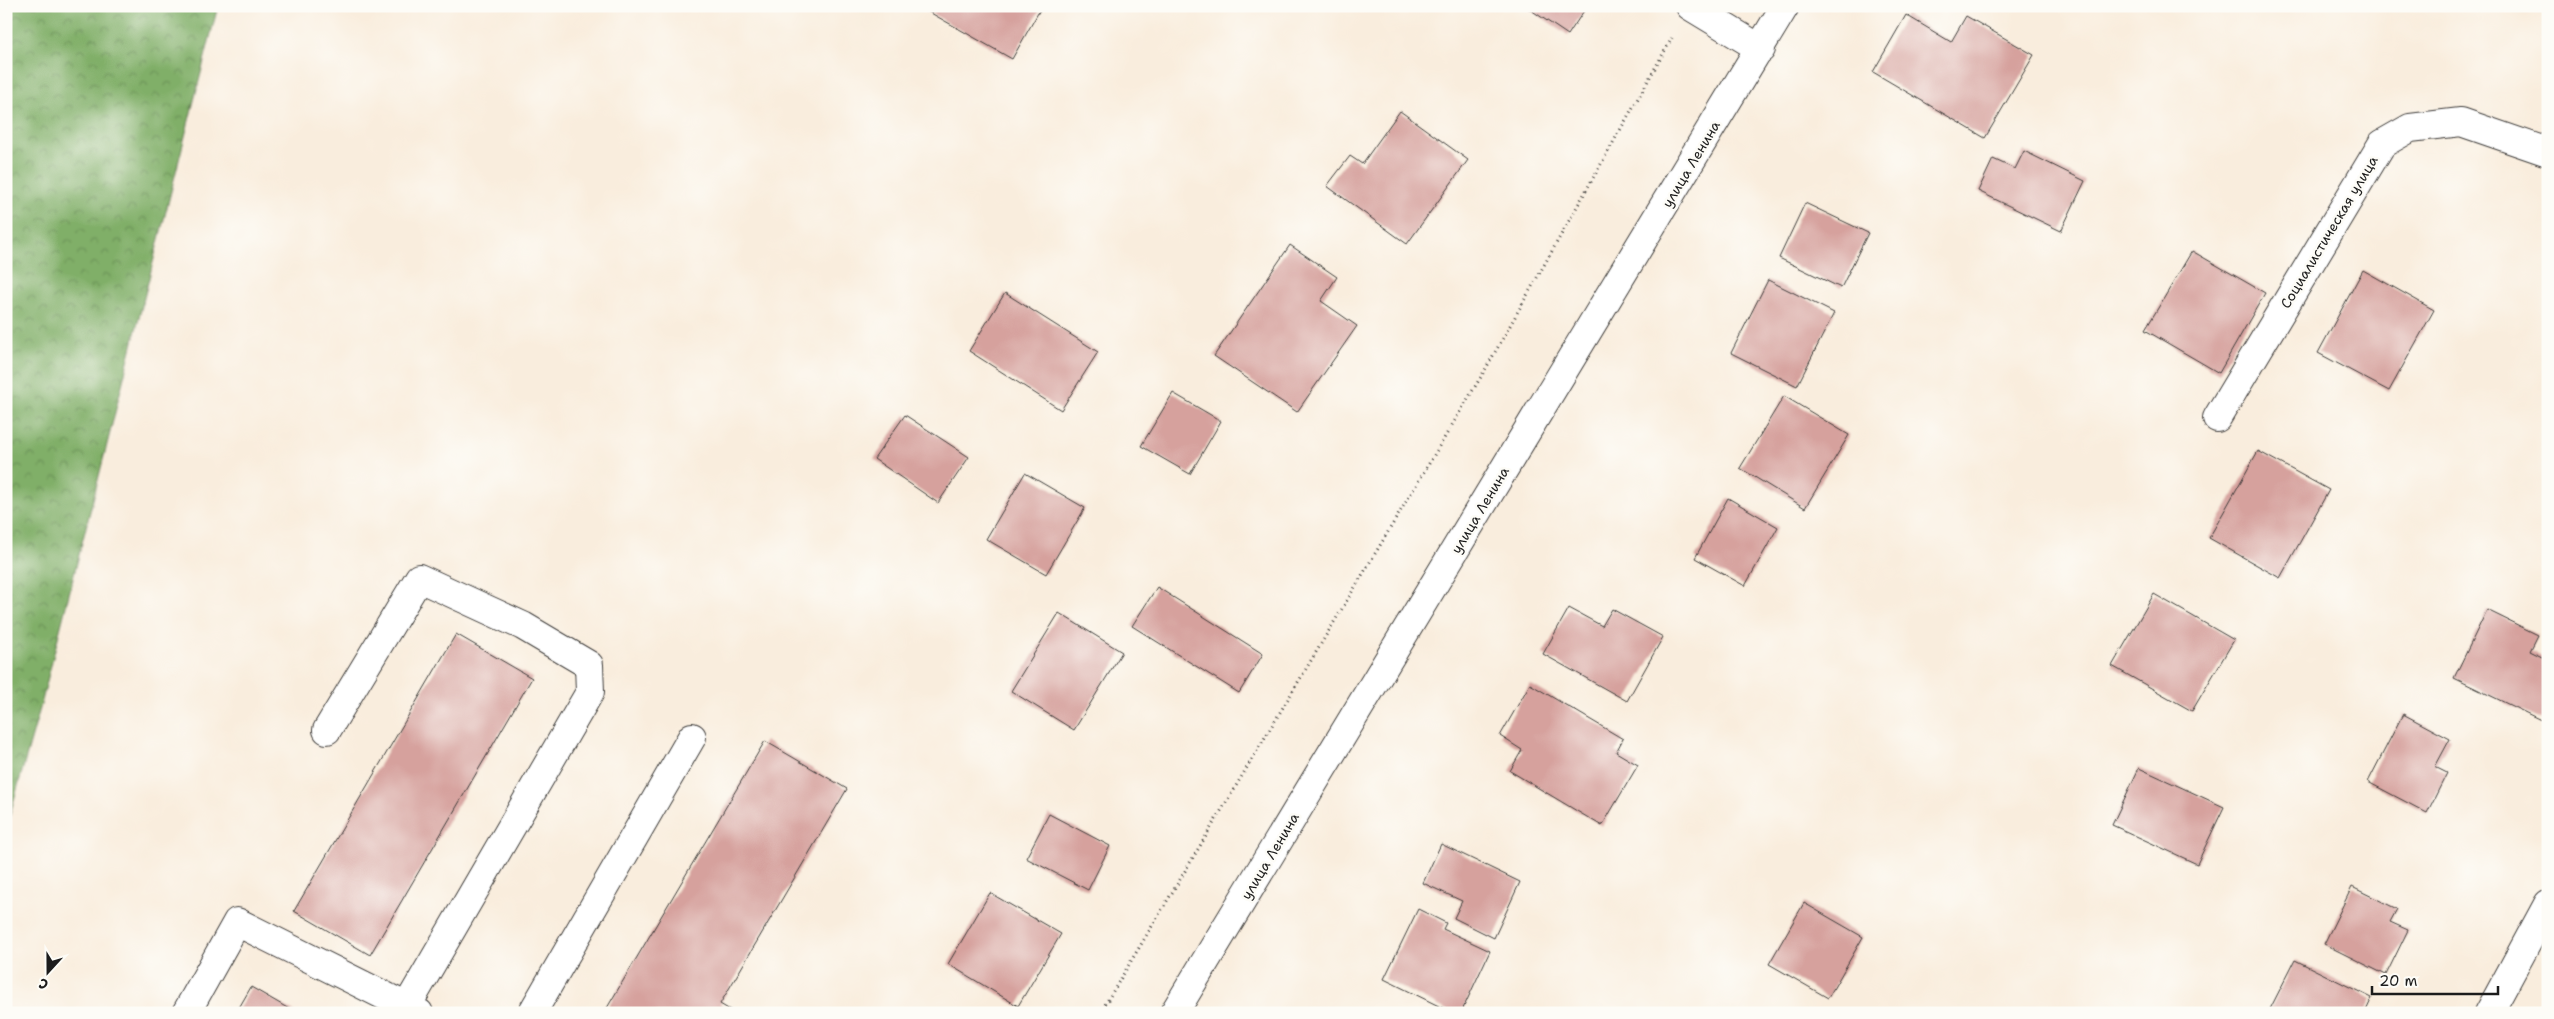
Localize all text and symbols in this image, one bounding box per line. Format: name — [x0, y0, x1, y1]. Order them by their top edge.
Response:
street label: улица Ленина — [1658, 117, 1724, 211]
street label: Социалистическая улица — [2276, 152, 2382, 312]
street label: улица Ленина — [1447, 463, 1513, 557]
street label: улица Ленина — [1237, 809, 1303, 903]
north arrow — [22, 946, 72, 996]
scale bar — [2372, 964, 2498, 996]
text: 20 m — [2379, 971, 2418, 991]
text: С — [36, 974, 51, 994]

